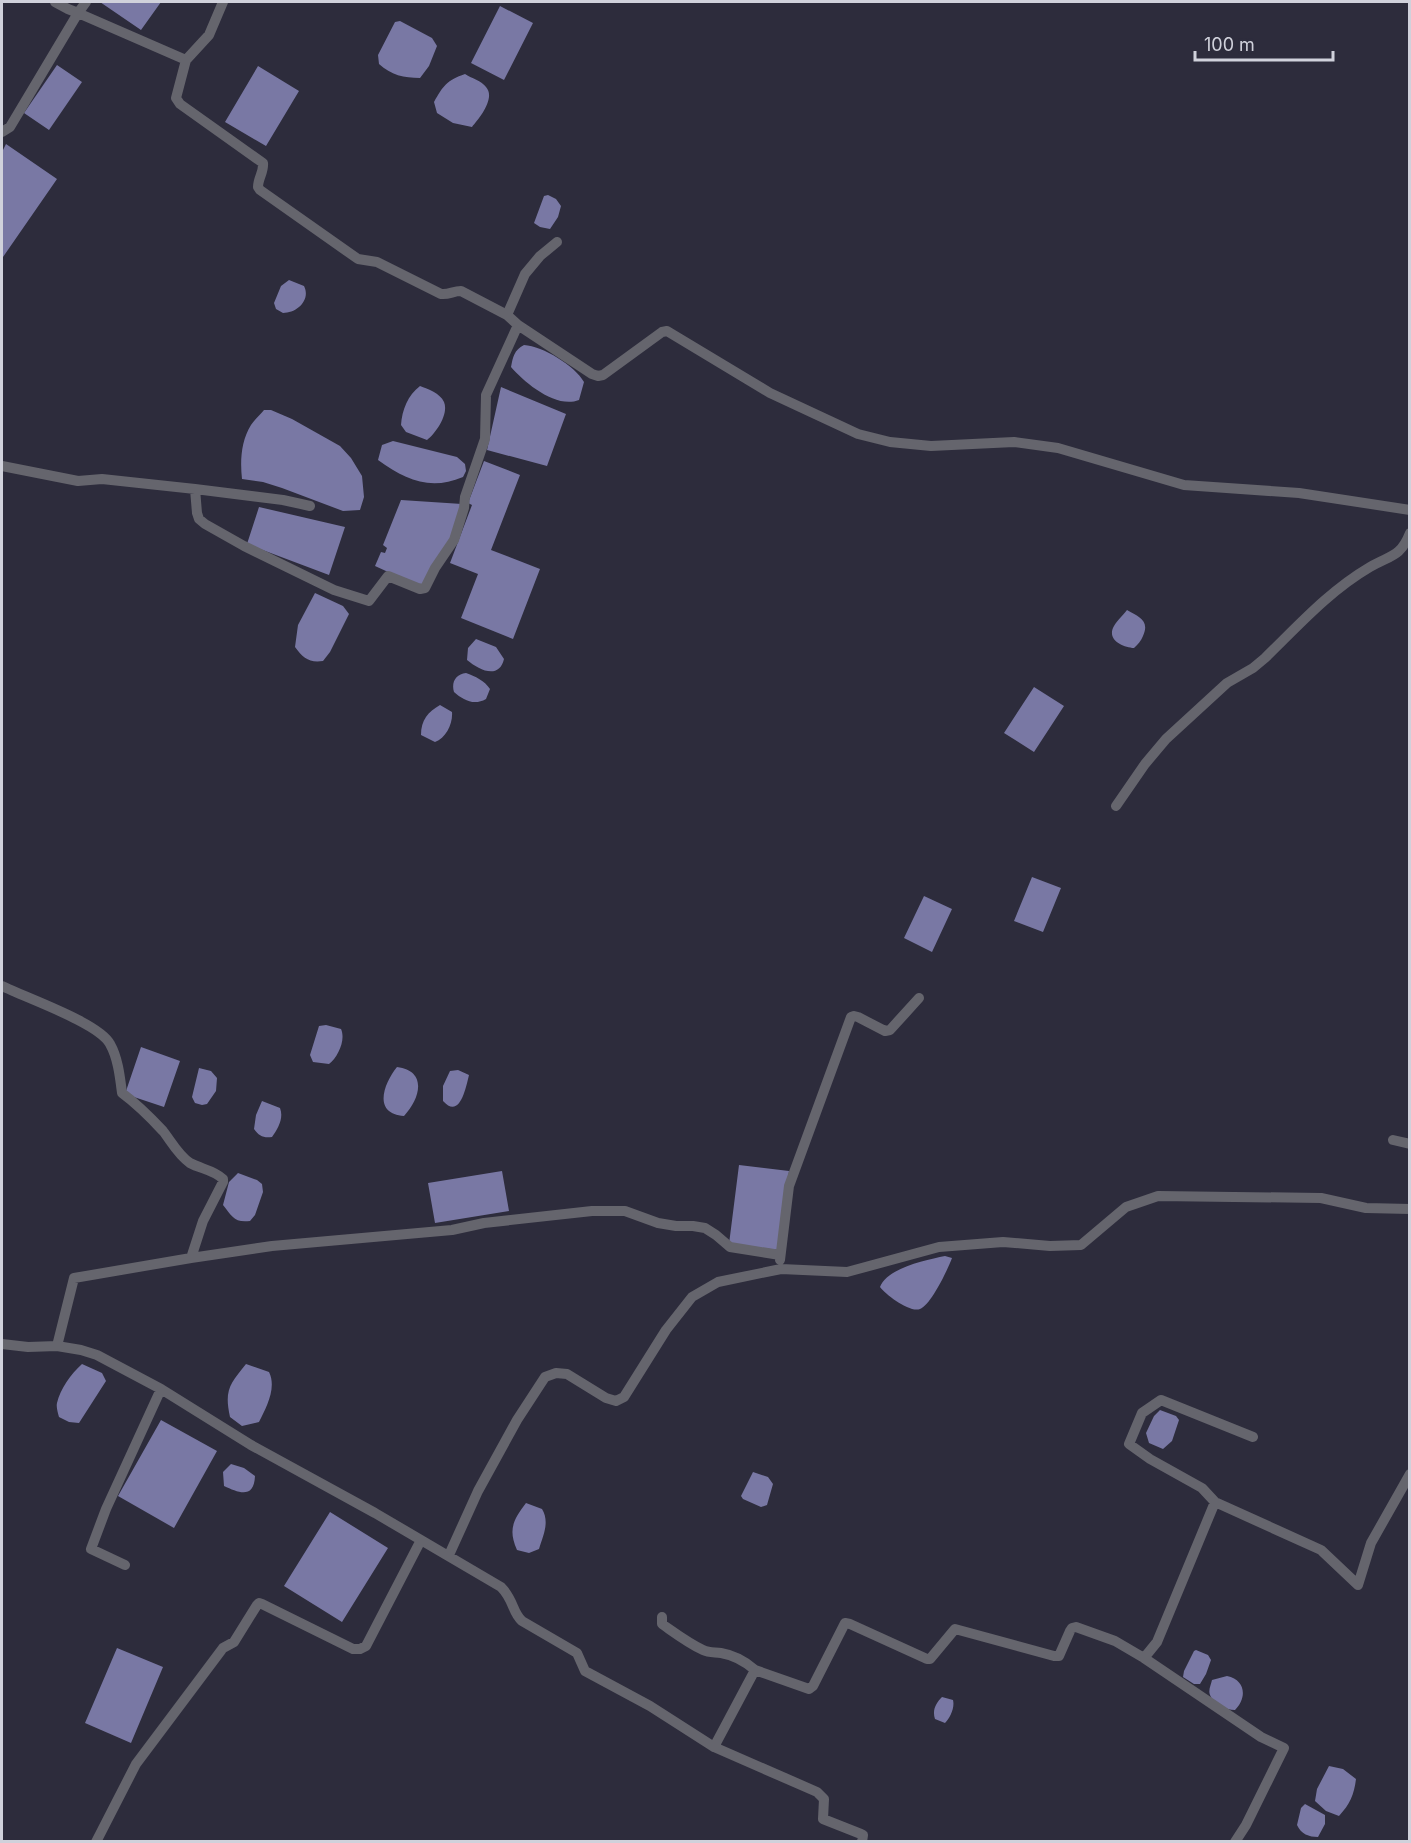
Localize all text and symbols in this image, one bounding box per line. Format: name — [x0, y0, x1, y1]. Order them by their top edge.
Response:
scale bar — [1195, 24, 1333, 62]
text: 100 m — [1204, 34, 1255, 55]

